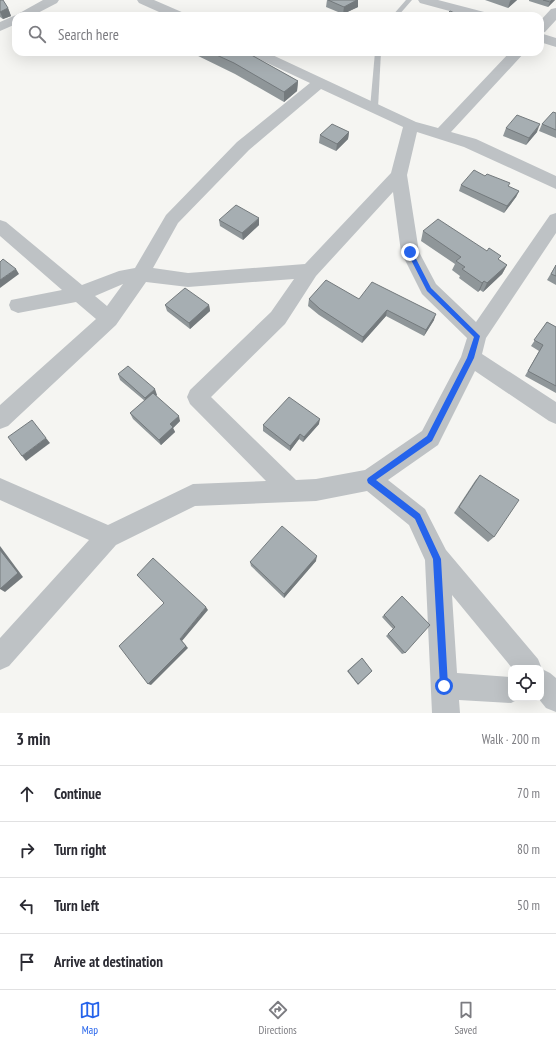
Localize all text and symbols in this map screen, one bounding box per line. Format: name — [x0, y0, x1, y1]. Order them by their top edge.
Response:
search box — [12, 12, 544, 56]
icon: search — [26, 23, 48, 45]
text: Search here — [58, 25, 119, 44]
route end — [401, 243, 419, 261]
map controls — [508, 665, 544, 701]
button: locate — [508, 665, 544, 701]
route start — [435, 677, 453, 695]
text: 3 min — [16, 728, 50, 750]
text: Walk · 200 m — [482, 731, 540, 748]
icon: ahead — [16, 783, 38, 805]
text: Continue — [54, 784, 101, 803]
text: 70 m — [517, 785, 540, 802]
icon: right — [16, 839, 38, 861]
text: Turn right — [54, 840, 106, 859]
text: 80 m — [517, 841, 540, 858]
icon: left — [16, 895, 38, 917]
text: Turn left — [54, 896, 99, 915]
text: 50 m — [517, 897, 540, 914]
icon: arrive — [16, 951, 38, 973]
text: Arrive at destination — [54, 952, 163, 971]
tab: Map — [79, 999, 101, 1037]
tab: Directions — [259, 999, 297, 1037]
tab: Saved — [454, 999, 477, 1037]

